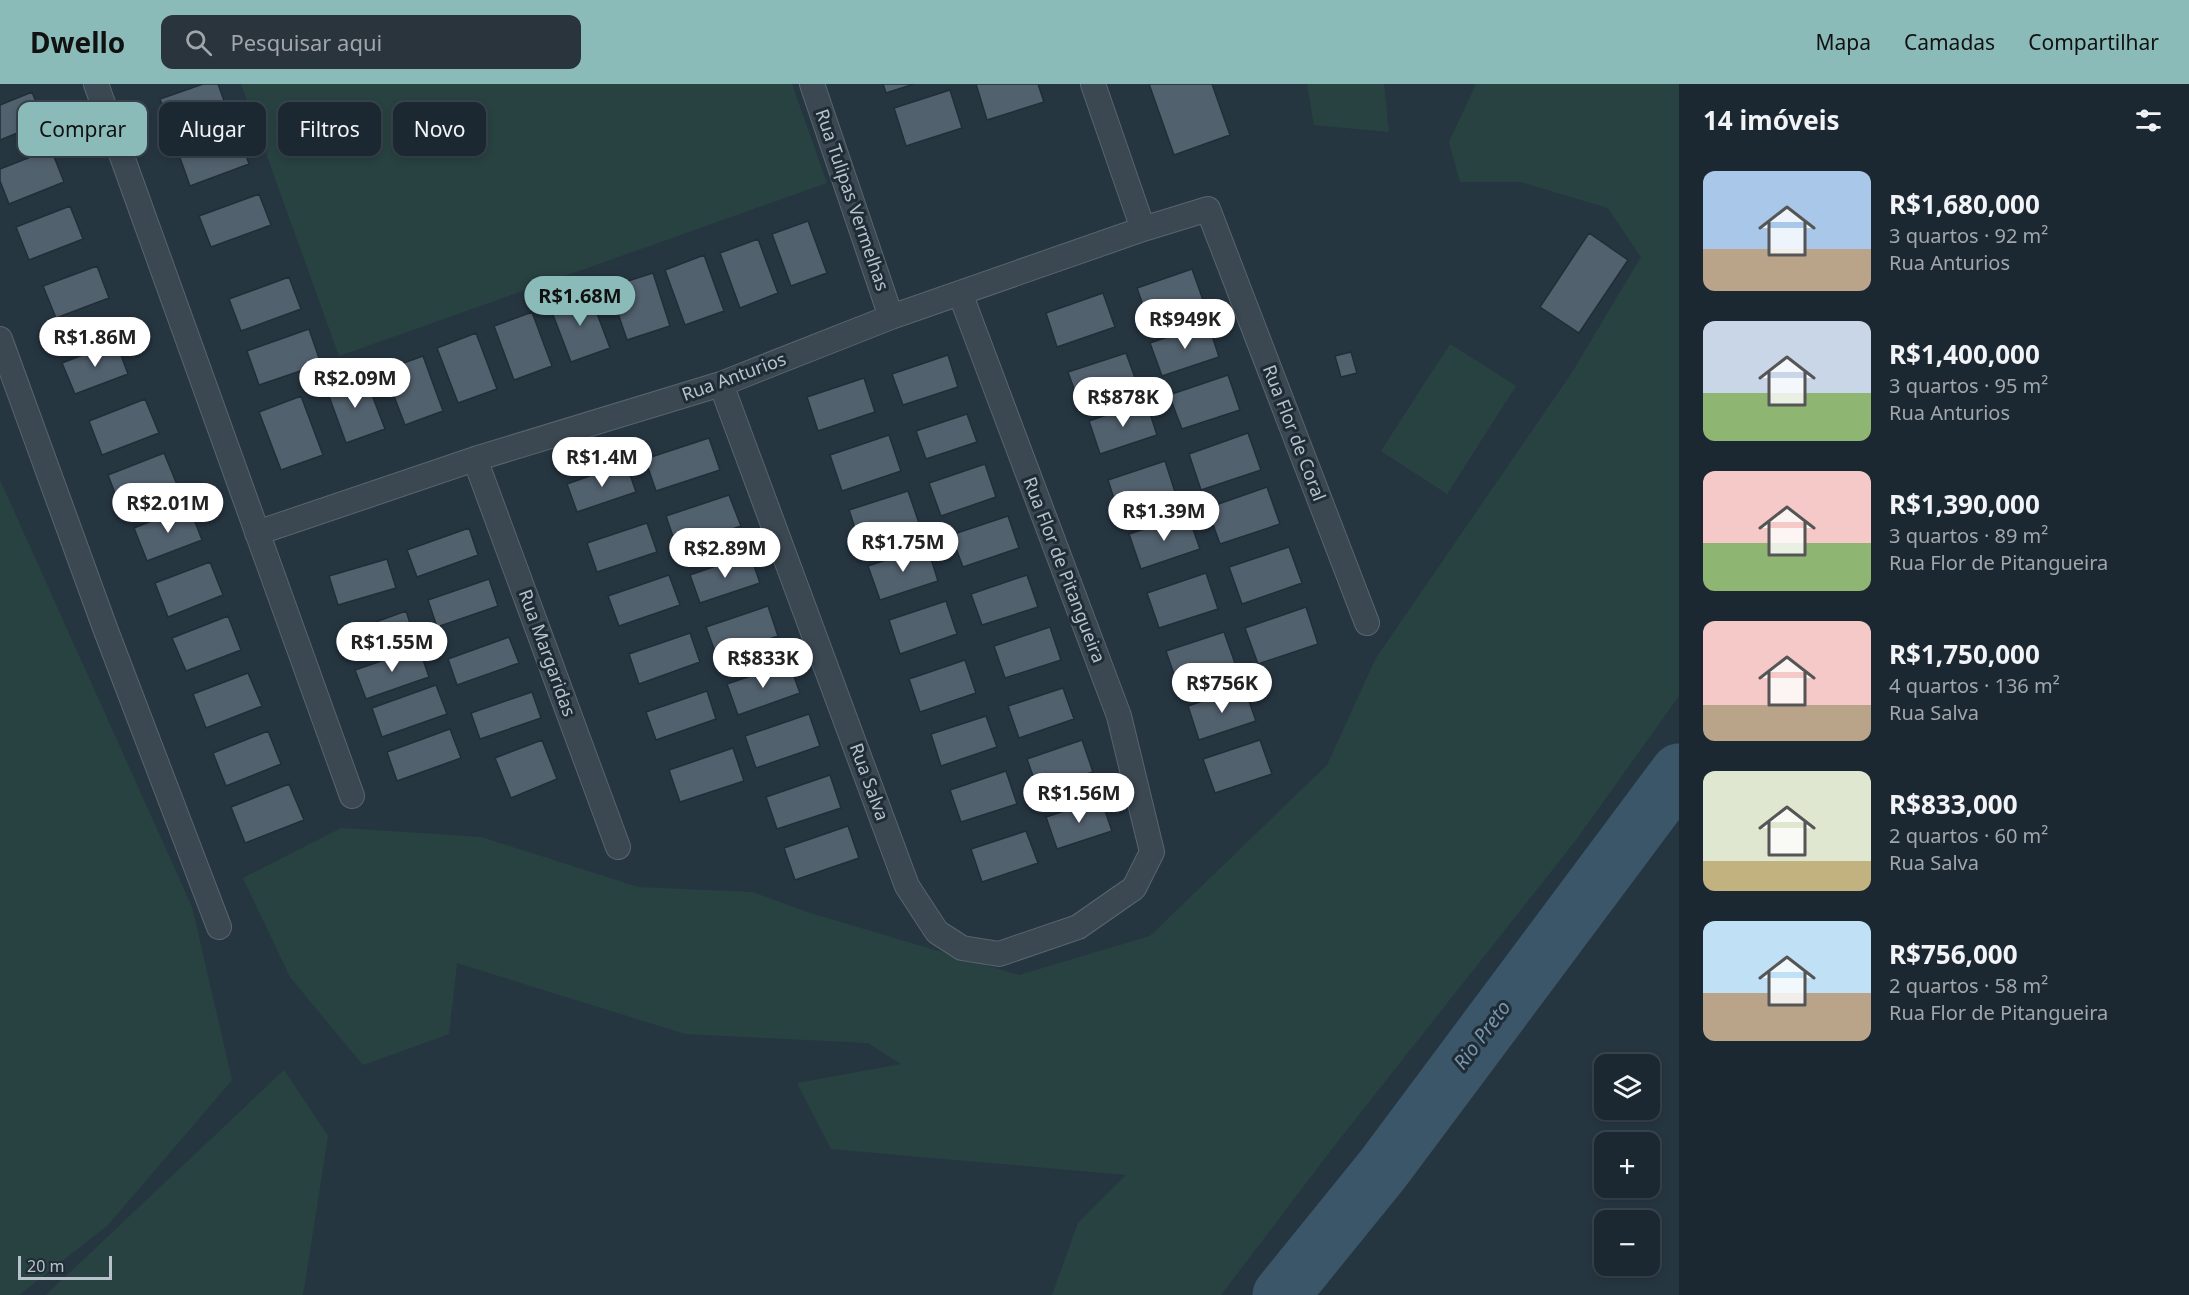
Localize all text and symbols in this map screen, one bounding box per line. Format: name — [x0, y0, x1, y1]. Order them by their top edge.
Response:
search box — [161, 15, 581, 69]
text: Dwello — [30, 23, 125, 61]
icon: search — [182, 26, 215, 59]
text: Pesquisar aqui — [230, 27, 382, 57]
text: Mapa — [1815, 28, 1871, 56]
text: Camadas — [1904, 28, 1995, 56]
text: Compartilhar — [2028, 28, 2159, 56]
chip: Comprar — [18, 102, 147, 156]
chip: Alugar — [159, 102, 266, 156]
chip: Filtros — [278, 102, 381, 156]
chip: Novo — [393, 102, 486, 156]
text: 14 imóveis — [1703, 102, 1840, 138]
icon: filters — [2132, 104, 2165, 137]
street label: Rua Tulipas Vermelhas — [811, 106, 895, 294]
text: R$1,680,000 — [1889, 186, 2040, 222]
icon: home — [1751, 195, 1823, 267]
text: 3 quartos · 92 m² — [1889, 222, 2048, 249]
text: Rua Anturios — [1889, 249, 2010, 276]
pin: R$1.68M — [525, 276, 635, 327]
text: R$1.68M — [538, 282, 622, 309]
pin: R$949K — [1136, 299, 1234, 350]
text: R$949K — [1149, 305, 1221, 332]
pin: R$1.86M — [40, 317, 150, 368]
text: R$1.86M — [53, 323, 137, 350]
text: R$1,400,000 — [1889, 336, 2040, 372]
icon: home — [1751, 345, 1823, 417]
street label: Rua Anturios — [678, 346, 789, 406]
pin: R$2.09M — [300, 358, 410, 409]
street label: Rua Flor de Coral — [1258, 361, 1332, 504]
text: R$2.09M — [313, 364, 397, 391]
text: 3 quartos · 95 m² — [1889, 372, 2048, 399]
pin: R$878K — [1074, 377, 1172, 428]
text: R$878K — [1087, 383, 1159, 410]
text: Rua Anturios — [1889, 399, 2010, 426]
pin: R$1.4M — [553, 437, 651, 488]
text: R$1.4M — [566, 443, 638, 470]
street label: Rua Flor de Pitangueira — [1018, 473, 1112, 666]
pin: R$2.01M — [113, 483, 223, 534]
text: R$1,390,000 — [1889, 486, 2040, 522]
text: R$2.01M — [126, 489, 210, 516]
pin: R$1.39M — [1109, 491, 1219, 542]
icon: home — [1751, 495, 1823, 567]
text: R$1.39M — [1122, 497, 1206, 524]
pin: R$1.75M — [848, 522, 958, 573]
text: 3 quartos · 89 m² — [1889, 522, 2048, 549]
pin: R$2.89M — [670, 528, 780, 579]
text: R$1.75M — [861, 528, 945, 555]
text: R$2.89M — [683, 534, 767, 561]
text: Rua Flor de Pitangueira — [1889, 549, 2108, 576]
street label: Rua Margaridas — [514, 586, 582, 720]
pin: R$1.55M — [337, 622, 447, 673]
text: R$1.55M — [350, 628, 434, 655]
text: R$1,750,000 — [1889, 636, 2040, 672]
pin: R$833K — [714, 638, 812, 689]
text: R$833K — [727, 644, 799, 671]
icon: home — [1751, 645, 1823, 717]
pin: R$756K — [1173, 663, 1271, 714]
text: R$756K — [1186, 669, 1258, 696]
text: 4 quartos · 136 m² — [1889, 672, 2060, 699]
text: Rua Salva — [1889, 699, 1979, 726]
street label: Rua Salva — [845, 740, 895, 824]
pin: R$1.56M — [1024, 773, 1134, 824]
text: R$1.56M — [1037, 779, 1121, 806]
text: R$833,000 — [1889, 786, 2018, 822]
icon: home — [1751, 795, 1823, 867]
text: 2 quartos · 60 m² — [1889, 822, 2048, 849]
text: Rua Salva — [1889, 849, 1979, 876]
text: R$756,000 — [1889, 936, 2018, 972]
icon: home — [1751, 945, 1823, 1017]
text: 2 quartos · 58 m² — [1889, 972, 2048, 999]
water label: Rio Preto — [1447, 995, 1516, 1075]
text: Rua Flor de Pitangueira — [1889, 999, 2108, 1026]
map controls — [1594, 1054, 1660, 1276]
button: layers — [1594, 1054, 1660, 1120]
button: + — [1594, 1132, 1660, 1198]
button: − — [1594, 1210, 1660, 1276]
scale bar — [18, 1253, 112, 1280]
text: 20 m — [27, 1255, 64, 1277]

